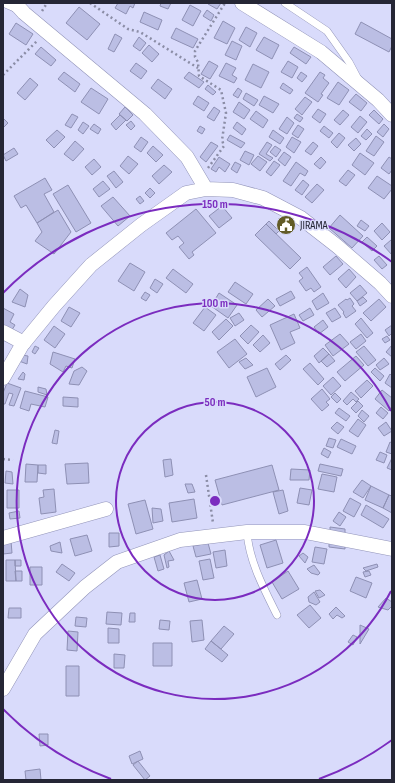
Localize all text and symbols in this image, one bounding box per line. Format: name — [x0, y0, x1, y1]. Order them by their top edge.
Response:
text: 150 m — [202, 197, 228, 212]
public building icon: JIRAMA — [275, 214, 297, 236]
place label: JIRAMA — [299, 218, 329, 233]
text: 100 m — [202, 296, 228, 311]
text: 50 m — [205, 395, 225, 410]
centre of rings — [208, 494, 222, 508]

